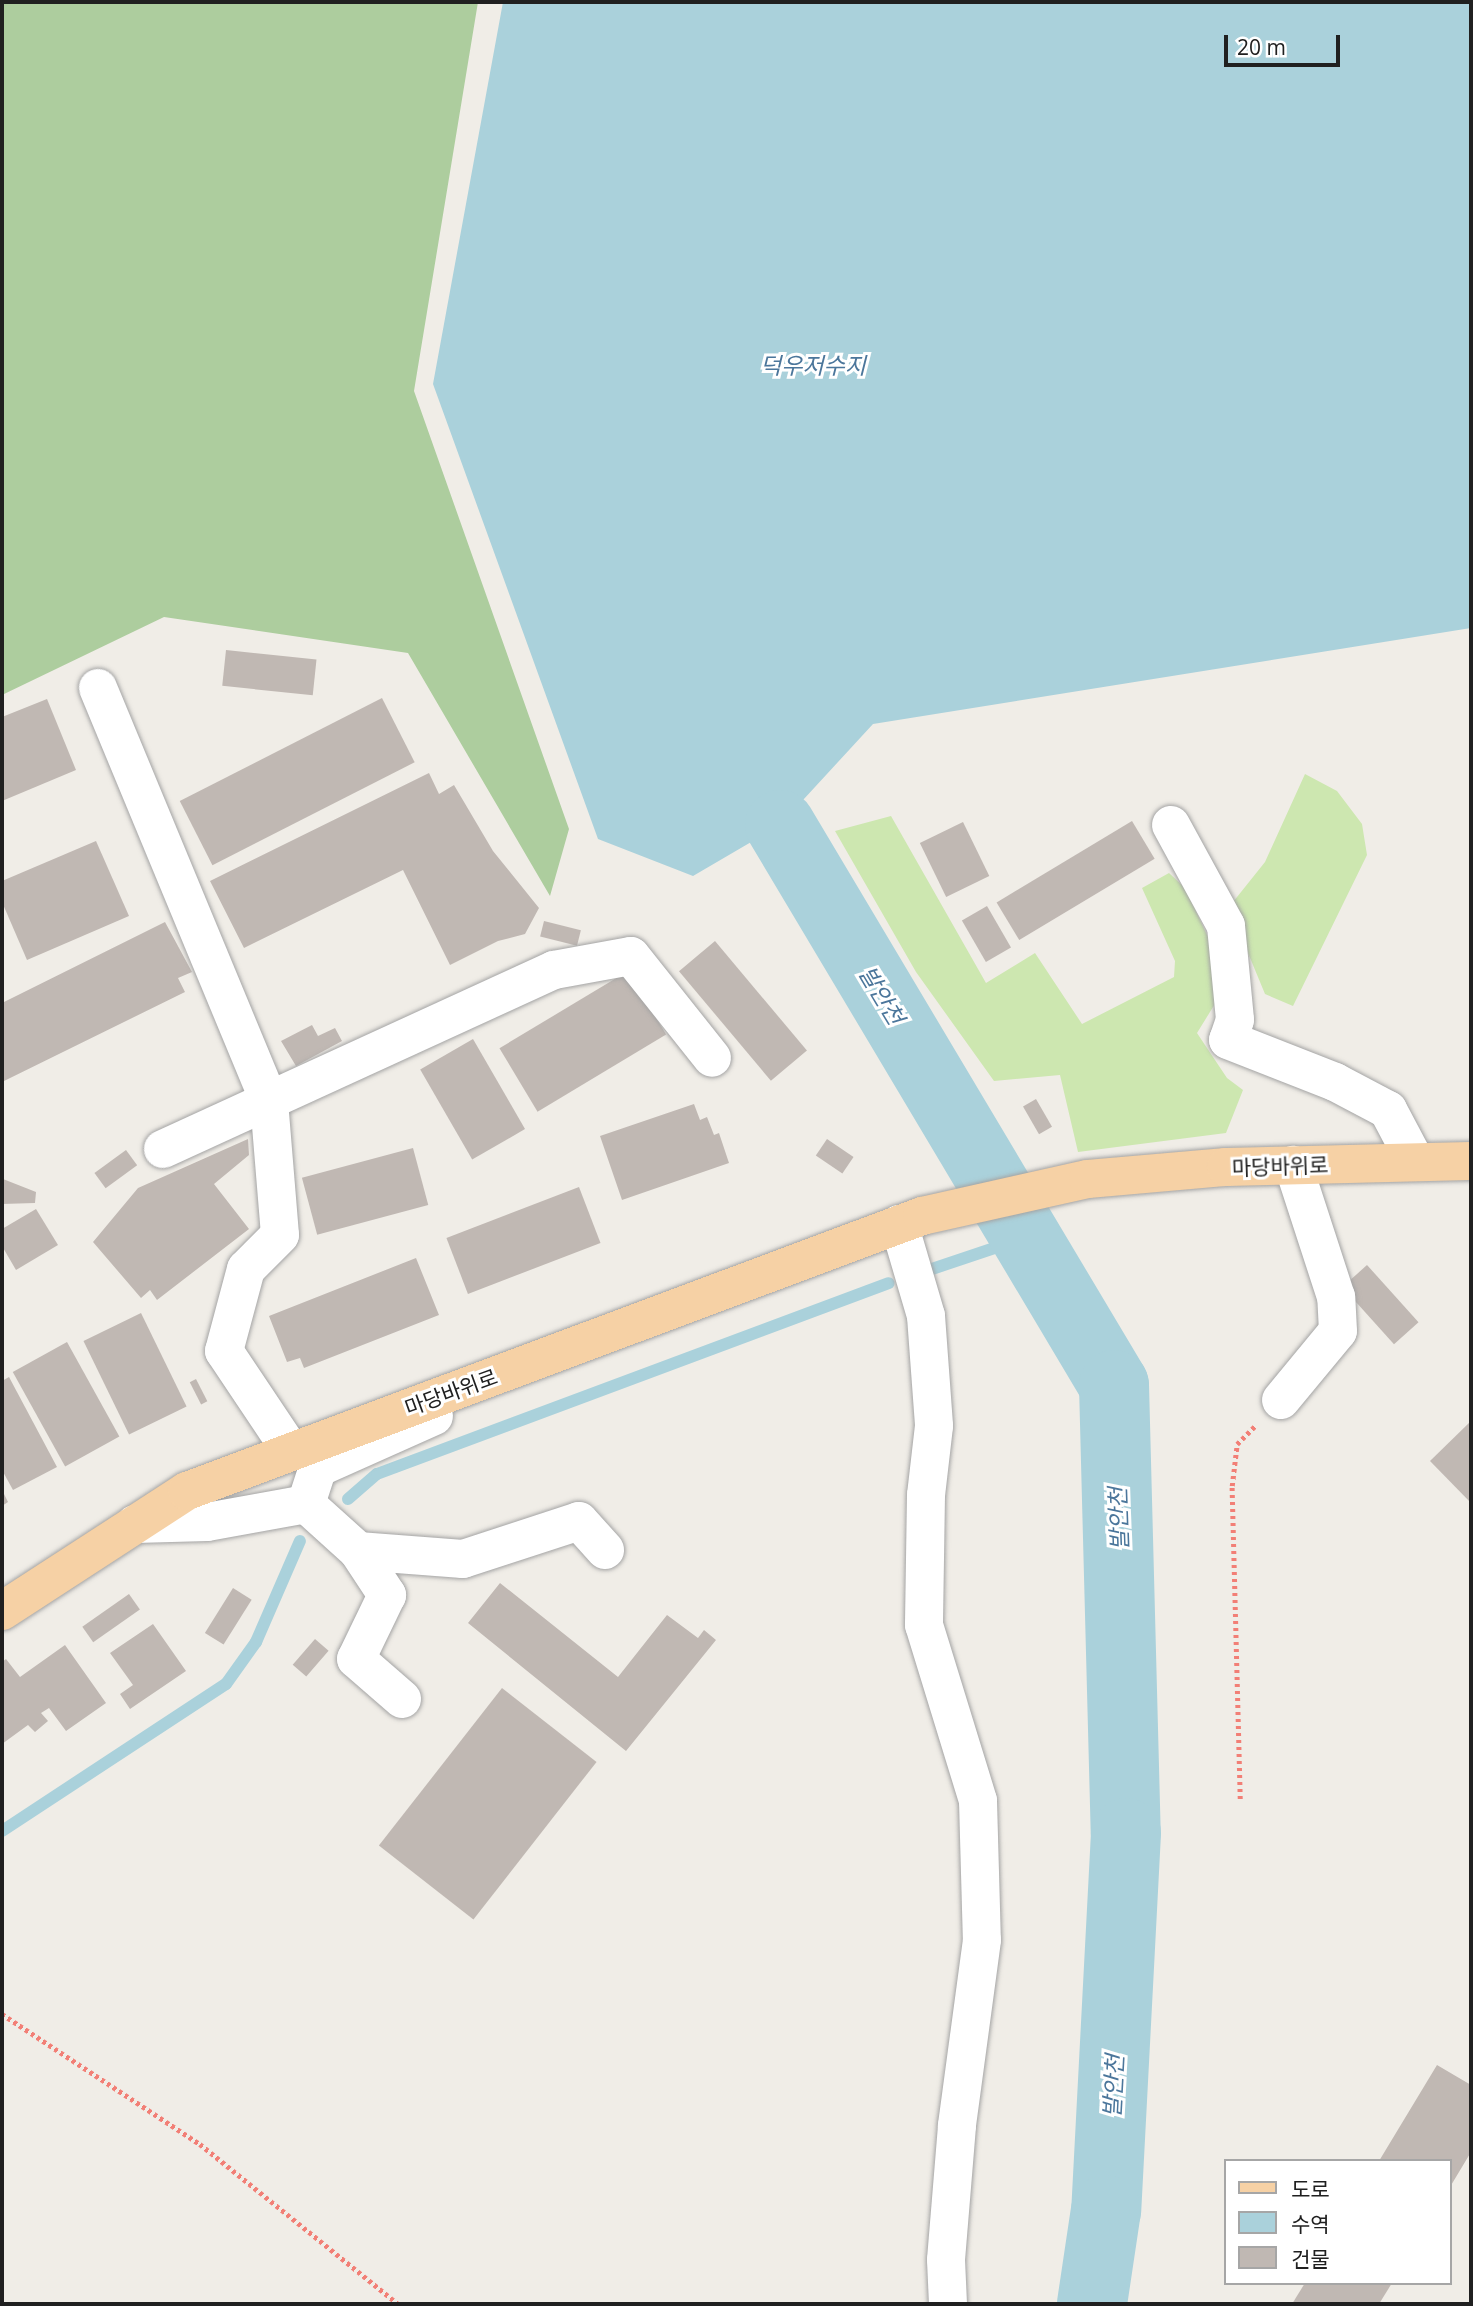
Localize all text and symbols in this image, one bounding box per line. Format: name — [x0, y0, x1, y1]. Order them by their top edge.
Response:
scale bar — [1228, 21, 1344, 65]
text: 20 m — [1237, 33, 1286, 61]
water label: 덕우저수지 — [760, 351, 866, 379]
water label: 발안천 — [854, 961, 910, 1029]
street label: 마당바위로 — [1231, 1152, 1329, 1180]
street label: 마당바위로 — [401, 1364, 501, 1420]
water label: 발안천 — [1103, 1487, 1133, 1551]
water label: 발안천 — [1098, 2054, 1128, 2118]
legend — [1224, 2159, 1452, 2285]
text: 도로 — [1291, 2175, 1330, 2203]
text: 수역 — [1291, 2210, 1330, 2238]
text: 건물 — [1291, 2245, 1330, 2273]

